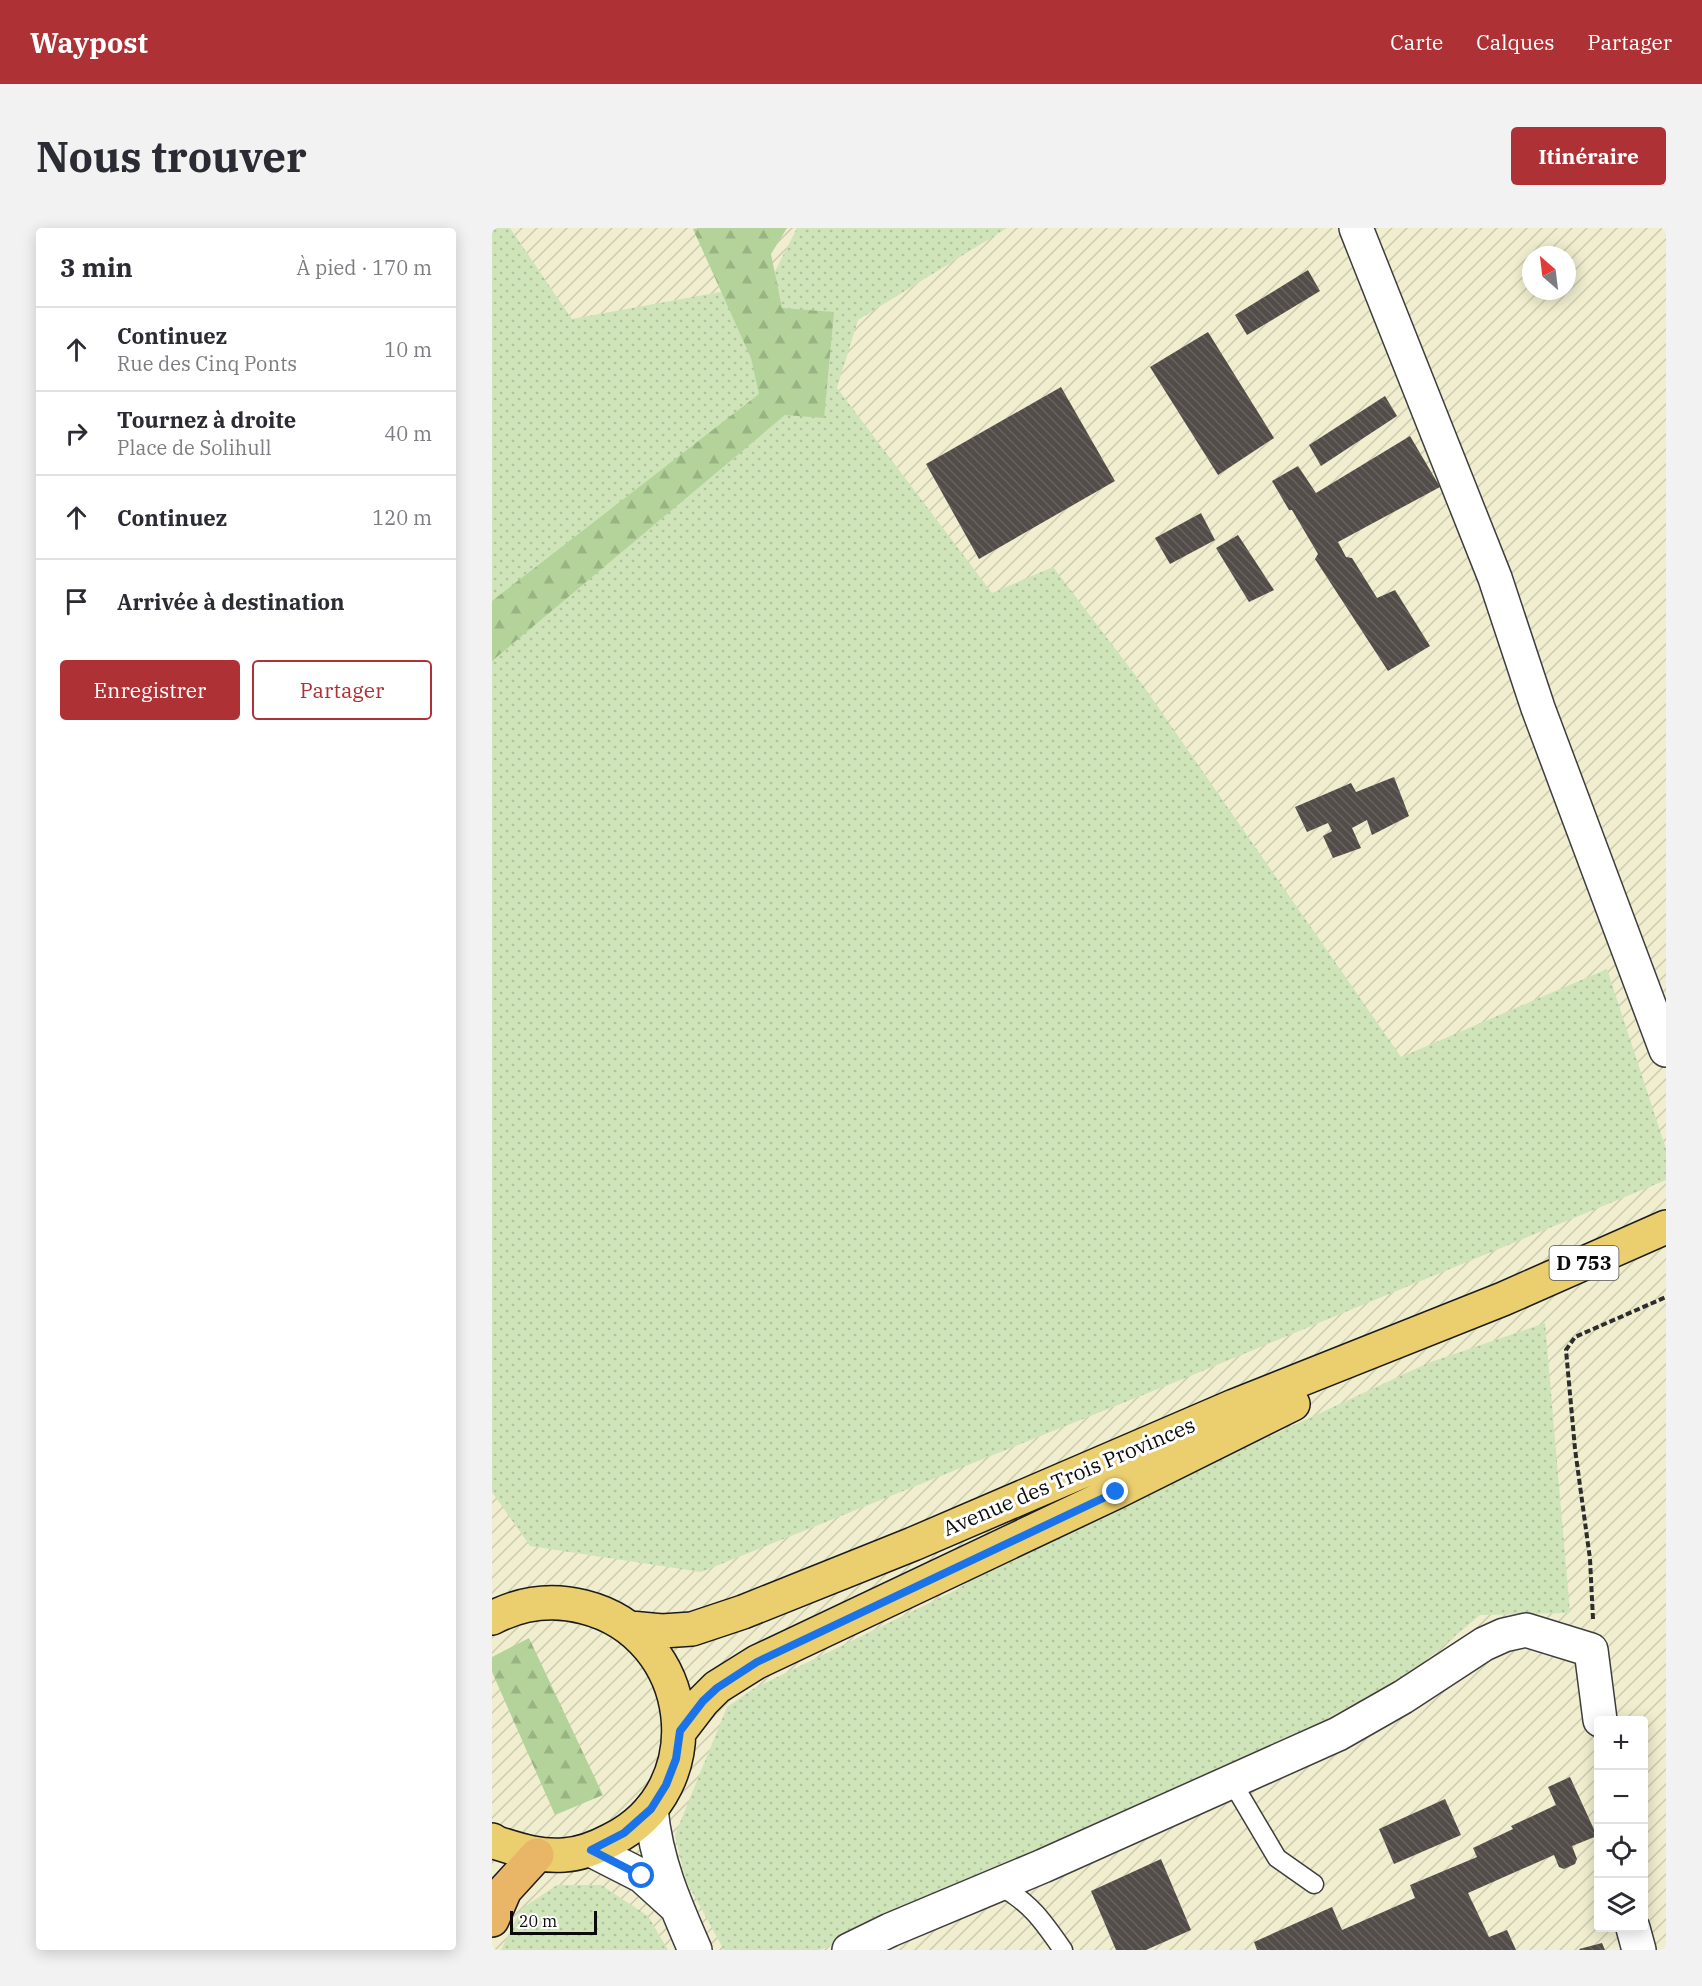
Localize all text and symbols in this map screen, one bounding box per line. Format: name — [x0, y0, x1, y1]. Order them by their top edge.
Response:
text: Waypost — [30, 24, 148, 61]
text: Carte — [1390, 28, 1443, 56]
text: Calques — [1476, 28, 1555, 56]
text: Partager — [1588, 28, 1672, 56]
button: Itinéraire — [1511, 127, 1666, 185]
text: Nous trouver — [36, 129, 307, 184]
north arrow — [1522, 246, 1576, 300]
text: 3 min — [60, 250, 133, 284]
text: À pied · 170 m — [297, 254, 432, 281]
text: Continuez — [117, 321, 227, 350]
icon: ahead — [60, 333, 93, 366]
text: 10 m — [384, 336, 432, 363]
text: Rue des Cinq Ponts — [117, 350, 297, 377]
text: Tournez à droite — [117, 405, 296, 434]
icon: right — [60, 417, 93, 450]
text: 40 m — [384, 420, 432, 447]
text: Place de Solihull — [117, 434, 272, 461]
icon: ahead — [60, 501, 93, 534]
text: Continuez — [117, 503, 227, 532]
text: 120 m — [372, 504, 432, 531]
icon: arrive — [60, 585, 93, 618]
text: Arrivée à destination — [117, 587, 345, 616]
button: Enregistrer — [60, 660, 240, 720]
button: Partager — [252, 660, 432, 720]
road number: D 753 — [1550, 1246, 1618, 1280]
street label: Avenue des Trois Provinces — [938, 1410, 1199, 1542]
route end — [1102, 1478, 1128, 1504]
map controls — [1594, 1716, 1648, 1932]
button: + — [1594, 1716, 1648, 1770]
button: − — [1594, 1770, 1648, 1824]
button: locate — [1594, 1824, 1648, 1878]
route start — [628, 1862, 654, 1888]
button: layers — [1594, 1878, 1648, 1932]
scale bar — [510, 1908, 597, 1936]
text: 20 m — [519, 1911, 557, 1931]

